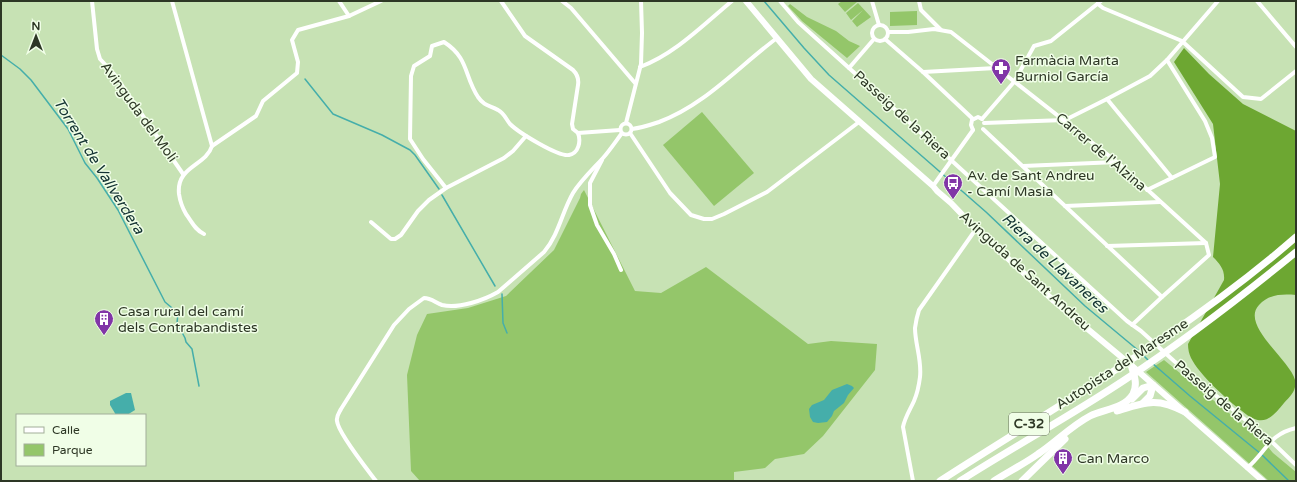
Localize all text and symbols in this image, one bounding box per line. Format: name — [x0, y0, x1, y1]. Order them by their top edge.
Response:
north arrow — [16, 16, 56, 56]
text: N — [32, 20, 40, 33]
place label: Farmàcia Marta Burniol García — [1015, 52, 1119, 85]
pharmacy icon: Farmàcia Marta Burniol García — [990, 57, 1012, 85]
street label: Avinguda del Molí — [97, 59, 181, 166]
street label: Passeig de la Riera — [850, 67, 954, 163]
water label: Torrent de Vallverdera — [50, 95, 149, 238]
street label: Carrer de l'Alzina — [1052, 109, 1150, 195]
place label: Av. de Sant Andreu - Camí Masia — [967, 167, 1095, 200]
bus stop icon: Av. de Sant Andreu - Camí Masia — [942, 172, 964, 200]
street label: Avinguda de Sant Andreu — [956, 208, 1094, 334]
water label: Riera de Llavaneres — [998, 209, 1113, 318]
place label: Casa rural del camí dels Contrabandistes — [118, 303, 258, 336]
building icon: Casa rural del camí dels Contrabandistes — [93, 308, 115, 336]
street label: Autopista del Maresme — [1053, 315, 1191, 413]
street label: Passeig de la Riera — [1171, 357, 1277, 449]
road number: C-32 — [1009, 413, 1049, 435]
legend — [16, 414, 146, 466]
text: Calle — [52, 423, 80, 437]
text: Parque — [52, 443, 93, 457]
building icon: Can Marco — [1052, 447, 1074, 475]
place label: Can Marco — [1077, 450, 1149, 467]

